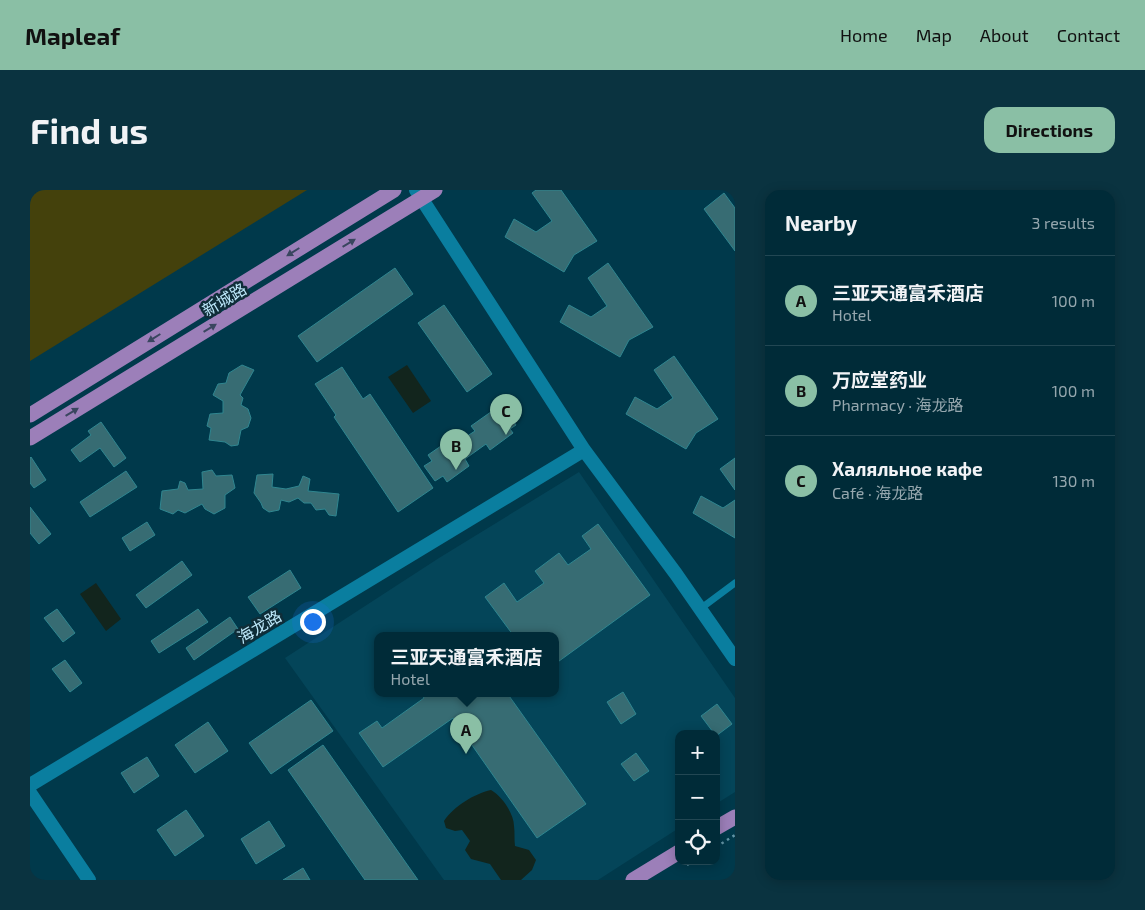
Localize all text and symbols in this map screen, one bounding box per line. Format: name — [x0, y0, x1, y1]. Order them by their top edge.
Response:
text: Mapleaf — [25, 21, 120, 50]
text: Home — [840, 24, 888, 46]
text: Map — [916, 24, 952, 46]
text: About — [980, 24, 1029, 46]
text: Contact — [1057, 24, 1120, 46]
button: Directions — [984, 107, 1115, 153]
text: Find us — [30, 109, 148, 151]
text: Nearby — [785, 210, 857, 235]
text: 3 results — [1032, 213, 1095, 232]
one-way arrow — [343, 239, 356, 248]
one-way arrow — [286, 248, 299, 257]
street label: 新城路 — [199, 278, 249, 320]
text: 三亚天通富禾酒店 — [832, 281, 984, 304]
text: A — [796, 291, 806, 310]
text: 100 m — [1052, 291, 1095, 310]
text: Hotel — [832, 305, 871, 324]
one-way arrow — [204, 323, 217, 333]
one-way arrow — [148, 333, 161, 343]
text: 万应堂药业 — [832, 368, 927, 391]
text: B — [796, 381, 806, 400]
text: 100 m — [1052, 381, 1095, 400]
pin: C — [490, 394, 522, 435]
text: Pharmacy · 海龙路 — [832, 395, 964, 414]
one-way arrow — [65, 408, 78, 417]
pin: B — [440, 429, 472, 470]
text: Халяльное кафе — [832, 457, 983, 480]
text: C — [796, 471, 806, 490]
text: 130 m — [1053, 471, 1095, 490]
text: Café · 海龙路 — [832, 483, 923, 502]
street label: 海龙路 — [234, 605, 284, 647]
your location — [300, 609, 326, 635]
popup — [374, 632, 559, 697]
text: 三亚天通富禾酒店 — [390, 645, 543, 668]
text: Hotel — [390, 669, 430, 688]
pin: A — [450, 713, 482, 754]
map controls — [675, 730, 720, 865]
button: + — [675, 730, 720, 775]
button: − — [675, 775, 720, 820]
button: locate — [675, 820, 720, 865]

